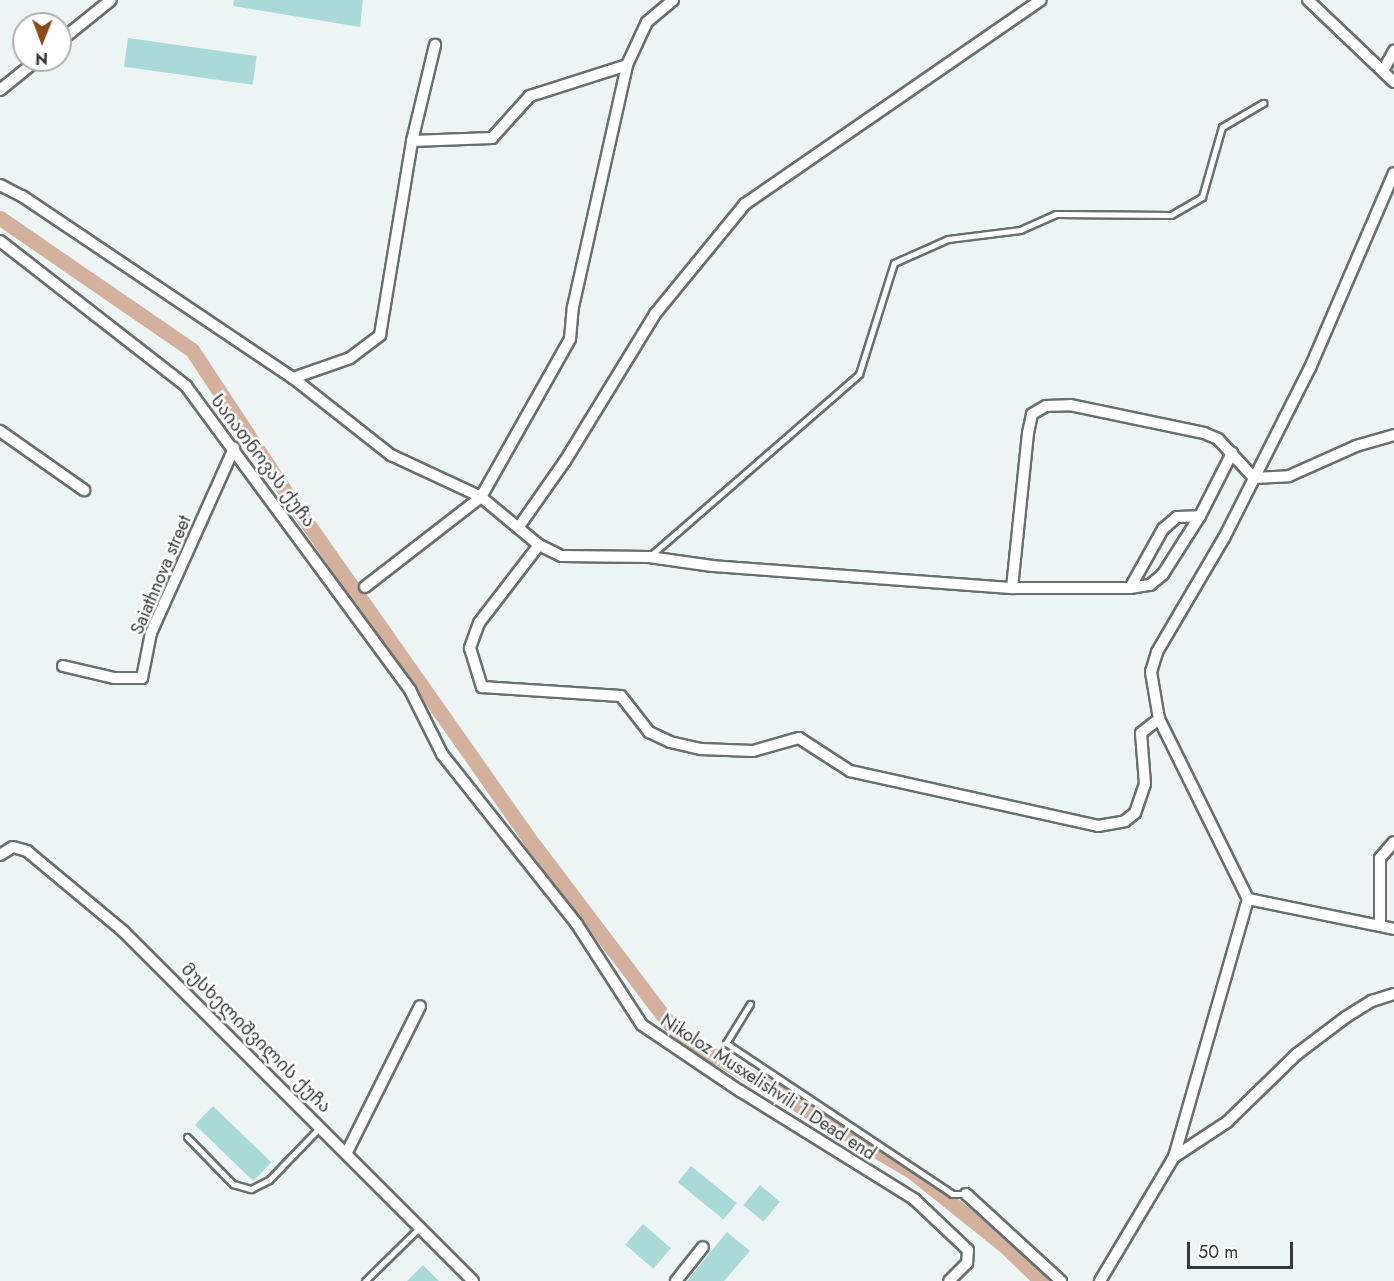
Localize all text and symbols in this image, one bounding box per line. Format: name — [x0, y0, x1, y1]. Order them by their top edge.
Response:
north arrow — [12, 12, 72, 72]
text: N — [35, 47, 48, 70]
street label: საიათნოვას ქუჩა — [206, 390, 320, 532]
street label: Saiathnova street — [126, 512, 196, 638]
street label: მუსხელიშვილის ქუჩა — [177, 959, 335, 1117]
street label: Nikoloz Musxelishvili 1 Dead end — [656, 1009, 880, 1165]
scale bar — [1190, 1230, 1296, 1268]
text: 50 m — [1198, 1239, 1238, 1265]

